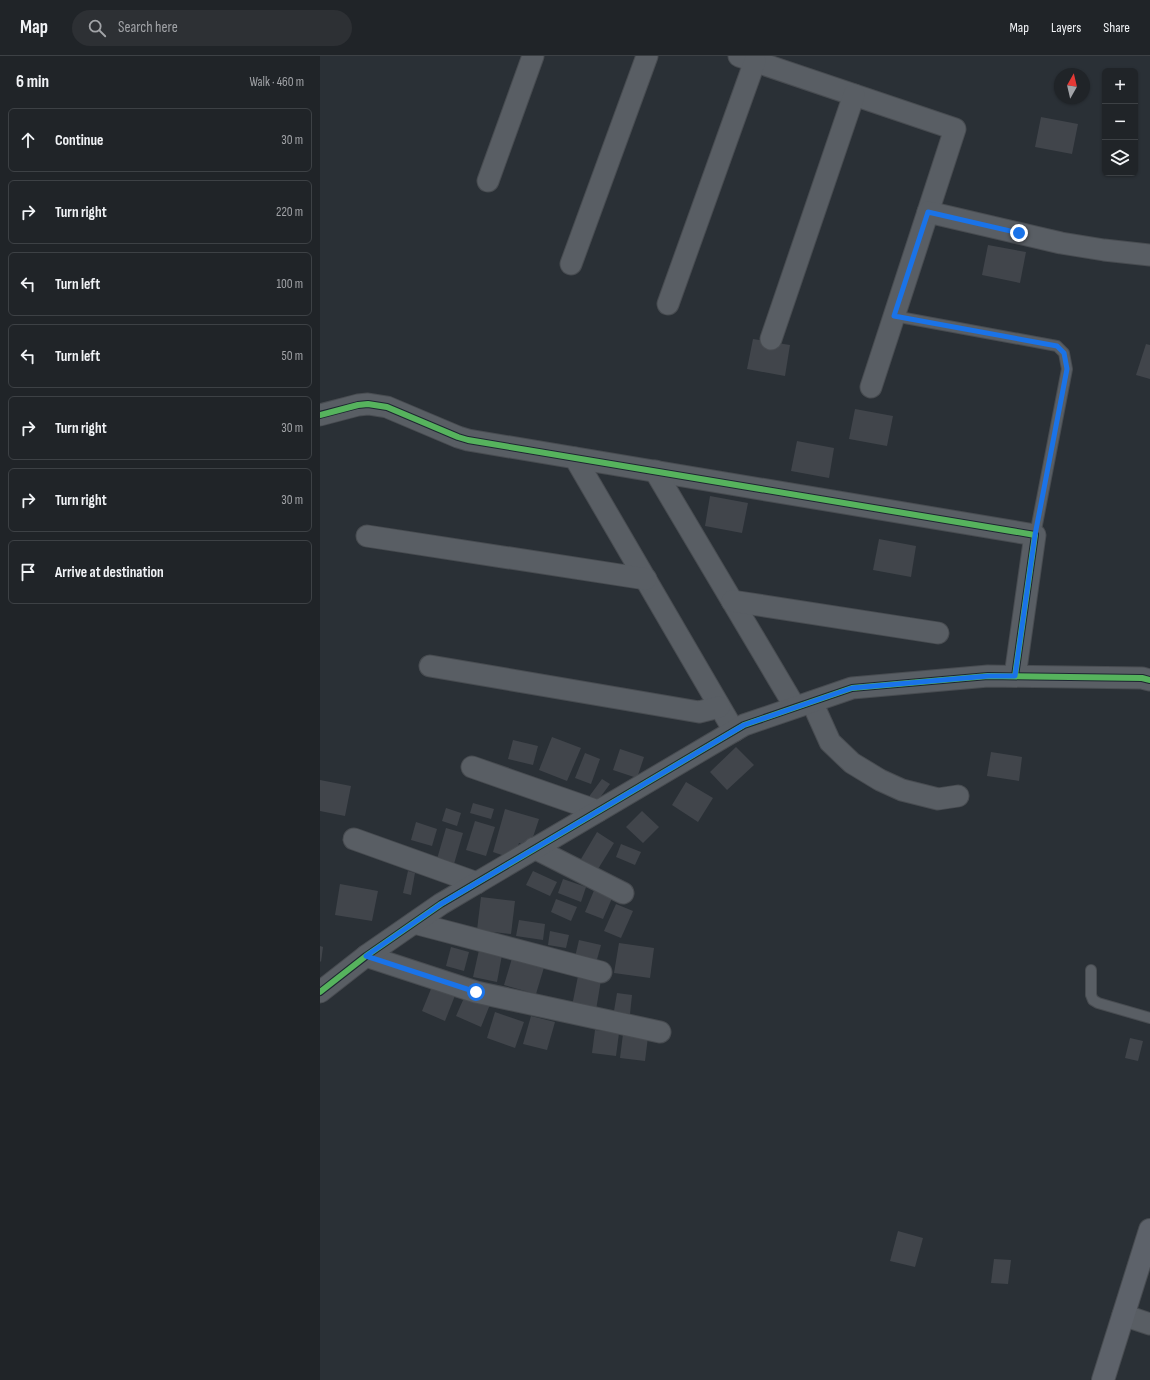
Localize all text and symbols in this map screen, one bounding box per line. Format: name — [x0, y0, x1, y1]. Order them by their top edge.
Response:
search box — [72, 10, 352, 46]
text: Map — [20, 16, 48, 39]
icon: search — [86, 17, 108, 39]
text: Search here — [118, 18, 178, 37]
text: Map — [1009, 19, 1029, 36]
text: Layers — [1051, 19, 1081, 36]
text: Share — [1103, 19, 1130, 36]
north arrow — [1054, 68, 1090, 104]
map controls — [1102, 68, 1138, 176]
button: + — [1102, 68, 1138, 104]
text: 6 min — [16, 72, 49, 92]
text: Walk · 460 m — [249, 74, 304, 90]
button: − — [1102, 104, 1138, 140]
icon: ahead — [17, 129, 39, 151]
text: Continue — [55, 131, 104, 150]
text: 30 m — [281, 132, 303, 148]
button: layers — [1102, 140, 1138, 176]
icon: right — [17, 201, 39, 223]
text: Turn right — [55, 203, 107, 222]
text: 220 m — [276, 204, 303, 220]
route end — [1010, 224, 1028, 242]
icon: left — [17, 273, 39, 295]
text: Turn left — [55, 275, 100, 294]
text: 100 m — [276, 276, 303, 292]
icon: left — [17, 345, 39, 367]
text: Turn left — [55, 347, 100, 366]
text: 50 m — [282, 348, 303, 364]
icon: right — [17, 417, 39, 439]
text: Turn right — [55, 419, 107, 438]
text: 30 m — [281, 420, 303, 436]
icon: right — [17, 489, 39, 511]
text: Turn right — [55, 491, 107, 510]
text: 30 m — [281, 492, 303, 508]
icon: arrive — [17, 561, 39, 583]
text: Arrive at destination — [55, 563, 164, 582]
route start — [467, 983, 485, 1001]

